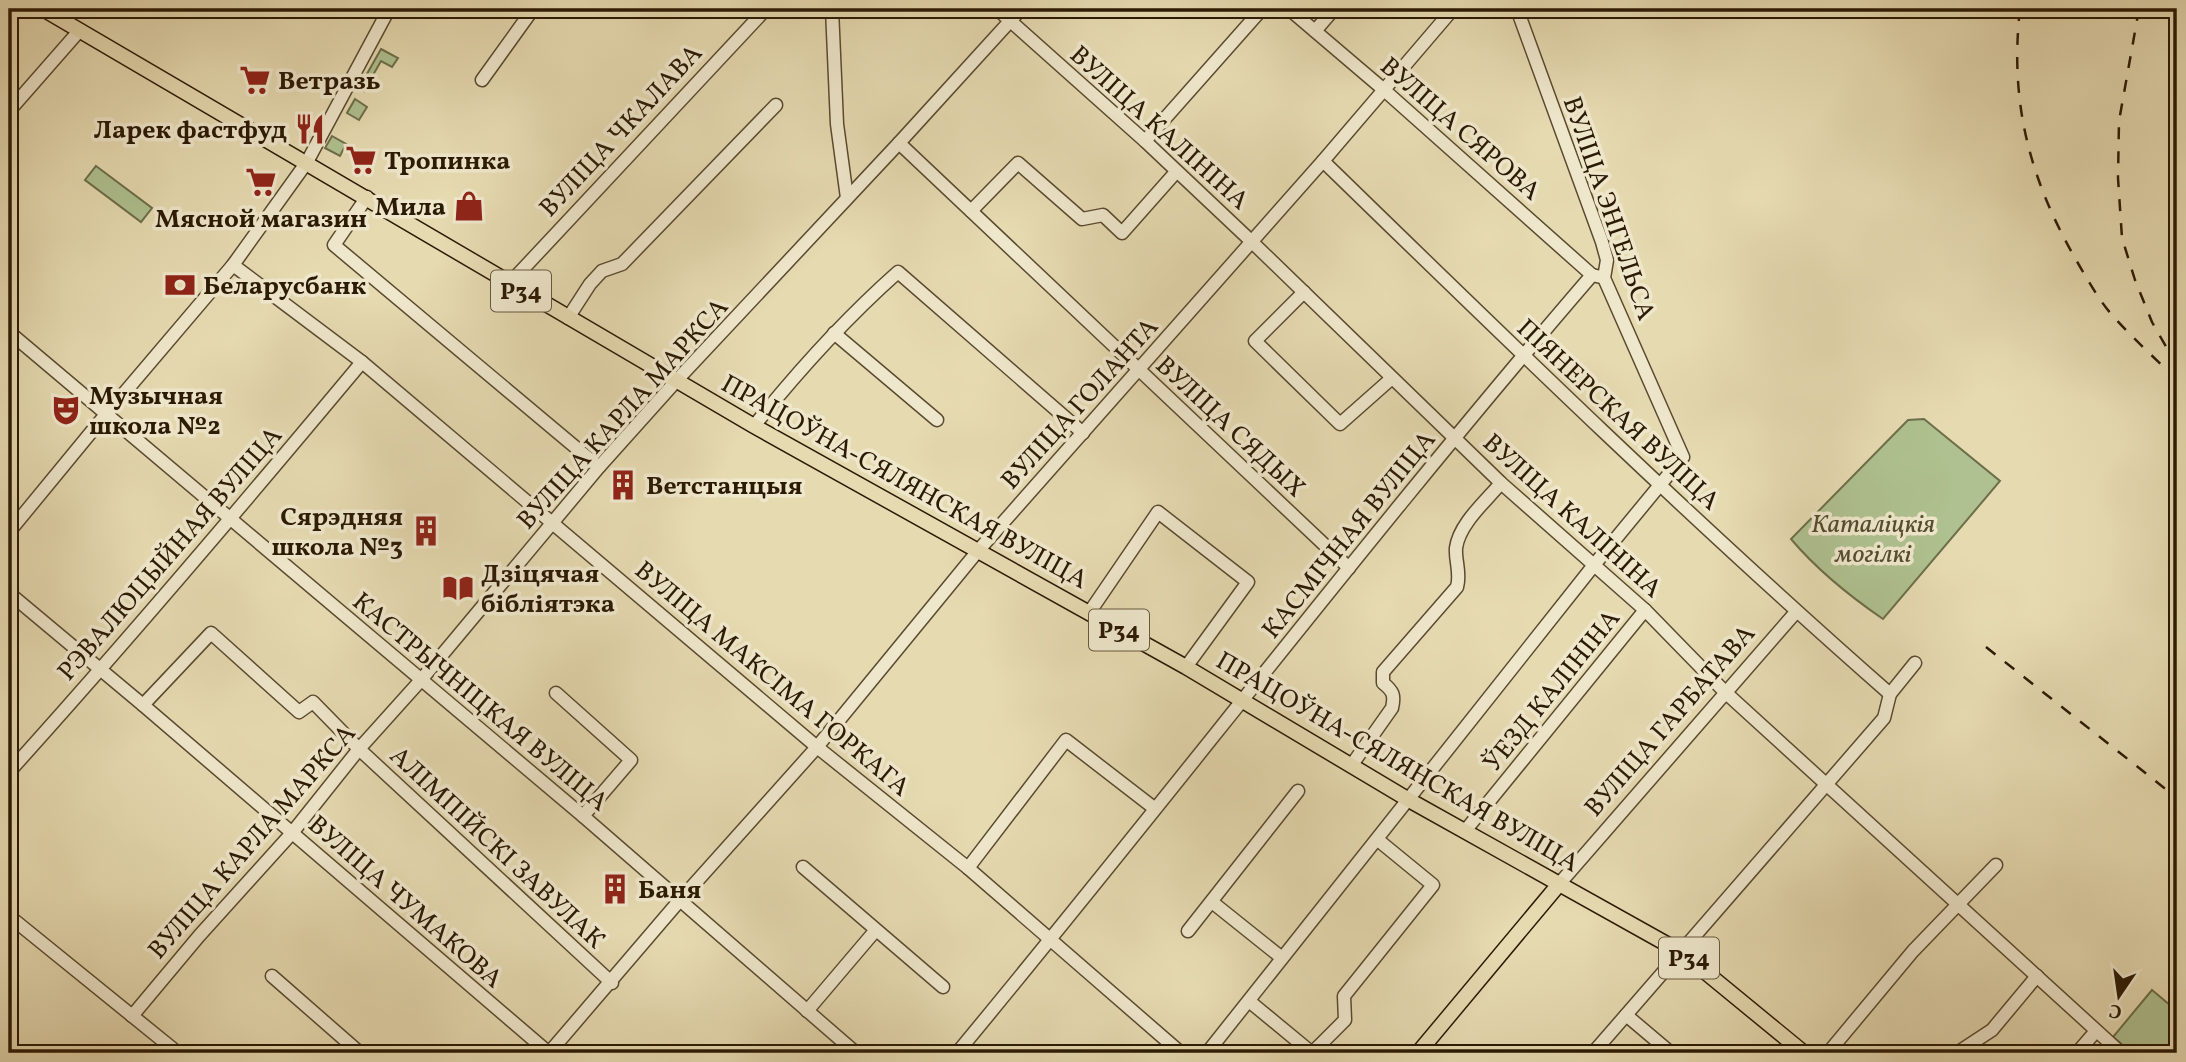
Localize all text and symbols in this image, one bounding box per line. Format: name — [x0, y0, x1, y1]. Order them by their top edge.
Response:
street label: ВУЛІЦА ЧКАЛАВА — [532, 37, 711, 226]
street label: ВУЛІЦА КАЛІНІНА — [1061, 38, 1256, 219]
street label: ВУЛІЦА СЯРОВА — [1371, 49, 1548, 210]
supermarket icon: Ветразь — [238, 63, 272, 97]
place label: Ветразь — [278, 64, 381, 100]
street label: ВУЛІЦА ЭНГЕЛЬСА — [1553, 92, 1663, 325]
restaurant icon: Ларек фастфуд — [293, 112, 327, 146]
place label: Ларек фастфуд — [94, 113, 287, 149]
supermarket icon: Тропинка — [344, 143, 378, 177]
place label: Тропинка — [384, 144, 511, 180]
supermarket icon: Мясной магазин — [244, 165, 278, 199]
shop icon: Мила — [452, 189, 486, 223]
place label: Мила — [375, 190, 446, 226]
place label: Мясной магазин — [155, 202, 367, 238]
bank icon: Беларусбанк — [163, 268, 197, 302]
place label: Беларусбанк — [203, 269, 367, 305]
road number: Р34 — [491, 270, 551, 312]
street label: ВУЛІЦА КАРЛА МАРКСА — [509, 291, 737, 538]
street label: ВУЛІЦА ГОЛАНТА — [993, 311, 1168, 498]
street label: ПІЯНЕРСКАЯ ВУЛІЦА — [1508, 312, 1727, 519]
street label: ВУЛІЦА СЯДЫХ — [1147, 348, 1312, 506]
street label: ПРАЦОЎНА-СЯЛЯНСКАЯ ВУЛІЦА — [714, 367, 1094, 599]
place label: Музычная школа №2 — [89, 379, 223, 445]
theatre icon: Музычная школа №2 — [49, 393, 83, 427]
street label: РЭВАЛЮЦЫЙНАЯ ВУЛІЦА — [50, 419, 291, 689]
street label: КАСМІЧНАЯ ВУЛІЦА — [1254, 423, 1445, 647]
street label: ВУЛІЦА КАЛІНІНА — [1474, 426, 1669, 607]
building icon: Ветстанцыя — [606, 468, 640, 502]
place label: Ветстанцыя — [646, 469, 803, 505]
place label: Сярэдняя школа №3 — [272, 500, 403, 566]
park label: Каталіцкія могілкі — [1811, 507, 1935, 573]
building icon: Сярэдняя школа №3 — [409, 514, 443, 548]
street label: ВУЛІЦА МАКСІМА ГОРКАГА — [626, 553, 917, 806]
place label: Дзіцячая бібліятэка — [481, 557, 615, 623]
library icon: Дзіцячая бібліятэка — [441, 571, 475, 605]
street label: КАСТРЫЧНІЦКАЯ ВУЛІЦА — [344, 585, 615, 821]
street label: ЎЕЗД КАЛІНІНА — [1476, 602, 1629, 780]
road number: Р34 — [1089, 610, 1149, 650]
street label: ВУЛІЦА ГАРБАТАВА — [1577, 617, 1764, 825]
street label: ПРАЦОЎНА-СЯЛЯНСКАЯ ВУЛІЦА — [1209, 644, 1585, 882]
street label: ВУЛІЦА КАРЛА МАРКСА — [140, 717, 365, 968]
street label: АЛІМПІЙСКІ ЗАВУЛАК — [381, 739, 612, 958]
street label: ВУЛІЦА ЧУМАКОВА — [299, 808, 510, 997]
building icon: Баня — [598, 872, 632, 906]
place label: Баня — [638, 873, 701, 909]
road number: Р34 — [1659, 938, 1719, 978]
north arrow — [2084, 960, 2154, 1030]
text: С — [2107, 997, 2125, 1025]

